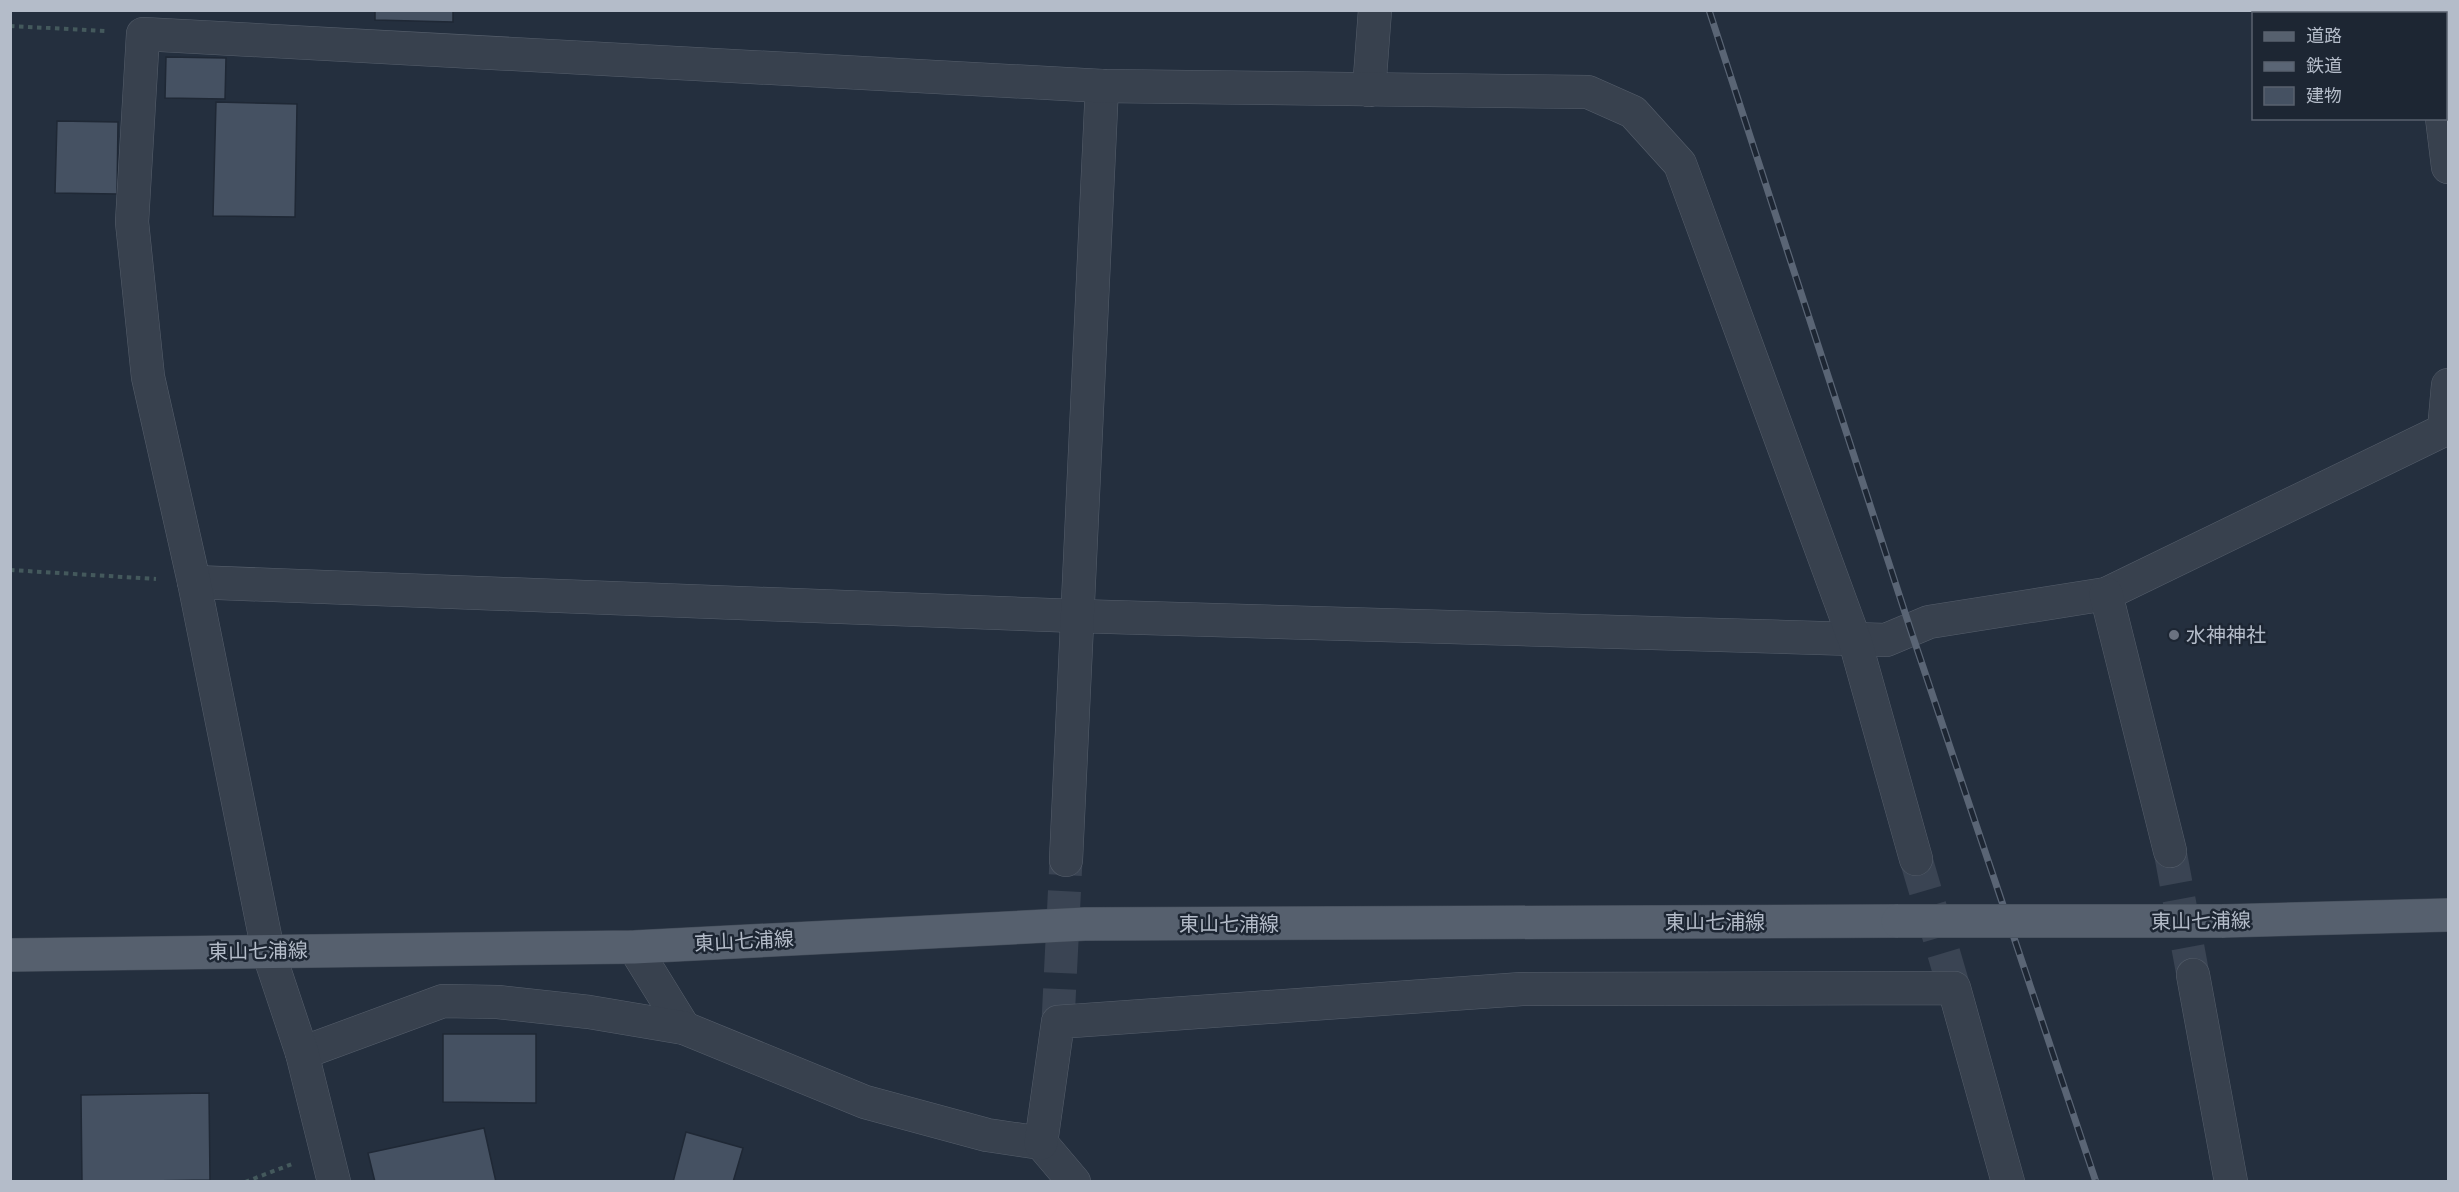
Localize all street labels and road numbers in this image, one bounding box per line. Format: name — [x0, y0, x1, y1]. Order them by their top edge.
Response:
street label: 東山七浦線 — [2151, 907, 2251, 933]
street label: 東山七浦線 — [1665, 909, 1765, 933]
street label: 東山七浦線 — [1179, 911, 1279, 935]
street label: 東山七浦線 — [693, 925, 795, 955]
street label: 東山七浦線 — [208, 937, 308, 963]

